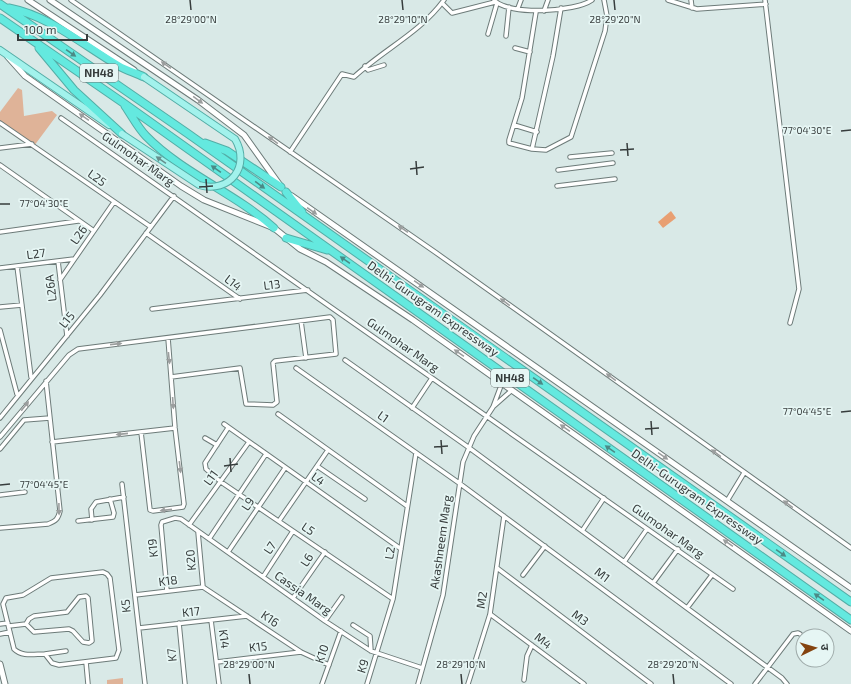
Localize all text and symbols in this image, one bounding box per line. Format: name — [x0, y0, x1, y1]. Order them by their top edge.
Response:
text: 28°29'00"N — [165, 13, 217, 25]
text: 28°29'10"N — [378, 13, 428, 25]
text: 28°29'20"N — [590, 13, 640, 25]
scale bar — [18, 16, 87, 42]
text: 100 m — [24, 22, 56, 36]
one-way arrow — [66, 49, 77, 57]
one-way arrow — [161, 61, 172, 69]
road number: NH48 — [80, 64, 118, 82]
one-way arrow — [193, 96, 203, 104]
one-way arrow — [78, 113, 89, 121]
text: 77°04'30"E — [783, 124, 832, 136]
street label: Gulmohar Marg — [100, 128, 178, 188]
one-way arrow — [267, 136, 278, 144]
one-way arrow — [156, 156, 166, 164]
one-way arrow — [211, 165, 221, 173]
street label: L25 — [86, 166, 110, 188]
one-way arrow — [255, 181, 265, 189]
text: 77°04'30"E — [20, 197, 69, 209]
one-way arrow — [307, 207, 318, 215]
street label: L26 — [67, 222, 90, 247]
one-way arrow — [397, 225, 408, 233]
street label: L27 — [26, 245, 46, 261]
one-way arrow — [339, 256, 350, 264]
street label: Delhi-Gurugram Expressway — [365, 257, 502, 359]
street label: L14 — [222, 271, 245, 293]
street label: L26A — [41, 273, 59, 302]
street label: L13 — [263, 276, 281, 292]
one-way arrow — [414, 280, 424, 288]
one-way arrow — [500, 298, 510, 306]
street label: L15 — [55, 308, 77, 330]
street label: Gulmohar Marg — [365, 314, 443, 374]
one-way arrow — [110, 341, 122, 348]
one-way arrow — [454, 349, 464, 357]
one-way arrow — [166, 352, 173, 364]
road number: NH48 — [491, 369, 529, 387]
one-way arrow — [605, 373, 616, 381]
one-way arrow — [532, 377, 543, 385]
one-way arrow — [169, 397, 176, 409]
one-way arrow — [20, 401, 29, 412]
text: 77°04'45"E — [783, 405, 832, 417]
street label: L1 — [375, 407, 392, 425]
one-way arrow — [560, 424, 570, 432]
one-way arrow — [116, 431, 128, 437]
one-way arrow — [605, 445, 616, 453]
street label: Delhi-Gurugram Expressway — [629, 445, 766, 547]
one-way arrow — [711, 449, 722, 457]
one-way arrow — [658, 452, 668, 460]
one-way arrow — [176, 461, 183, 473]
street label: L11 — [200, 467, 220, 488]
street label: L4 — [309, 469, 328, 488]
text: 77°04'45"E — [20, 478, 69, 490]
street label: L9 — [238, 494, 257, 513]
street label: Akashneem Marg — [426, 494, 454, 590]
street label: Gulmohar Marg — [630, 500, 708, 560]
one-way arrow — [783, 500, 794, 508]
one-way arrow — [56, 502, 62, 515]
one-way arrow — [160, 507, 172, 513]
street label: L5 — [299, 519, 318, 537]
street label: K19 — [144, 538, 160, 558]
street label: L7 — [260, 539, 278, 556]
one-way arrow — [723, 539, 733, 547]
street label: L2 — [381, 545, 397, 560]
street label: K20 — [182, 549, 198, 571]
one-way arrow — [776, 549, 787, 557]
street label: L6 — [297, 550, 316, 569]
street label: M1 — [592, 564, 613, 584]
street label: Cassia Marg — [272, 567, 335, 617]
street label: K18 — [158, 572, 178, 588]
street label: M2 — [473, 590, 489, 609]
one-way arrow — [814, 593, 824, 601]
street label: K5 — [117, 599, 133, 614]
street label: K17 — [181, 603, 201, 619]
street label: M3 — [570, 606, 592, 628]
street label: K16 — [259, 607, 282, 629]
street label: K14 — [217, 628, 233, 649]
north arrow — [795, 628, 835, 668]
street label: M4 — [532, 629, 555, 651]
street label: K15 — [248, 638, 268, 654]
street label: K10 — [311, 642, 331, 665]
text: उ — [819, 643, 832, 651]
street label: K7 — [163, 648, 179, 662]
street label: K9 — [353, 657, 371, 674]
text: 28°29'00"N — [223, 658, 275, 670]
text: 28°29'10"N — [436, 658, 486, 670]
text: 28°29'20"N — [648, 658, 698, 670]

